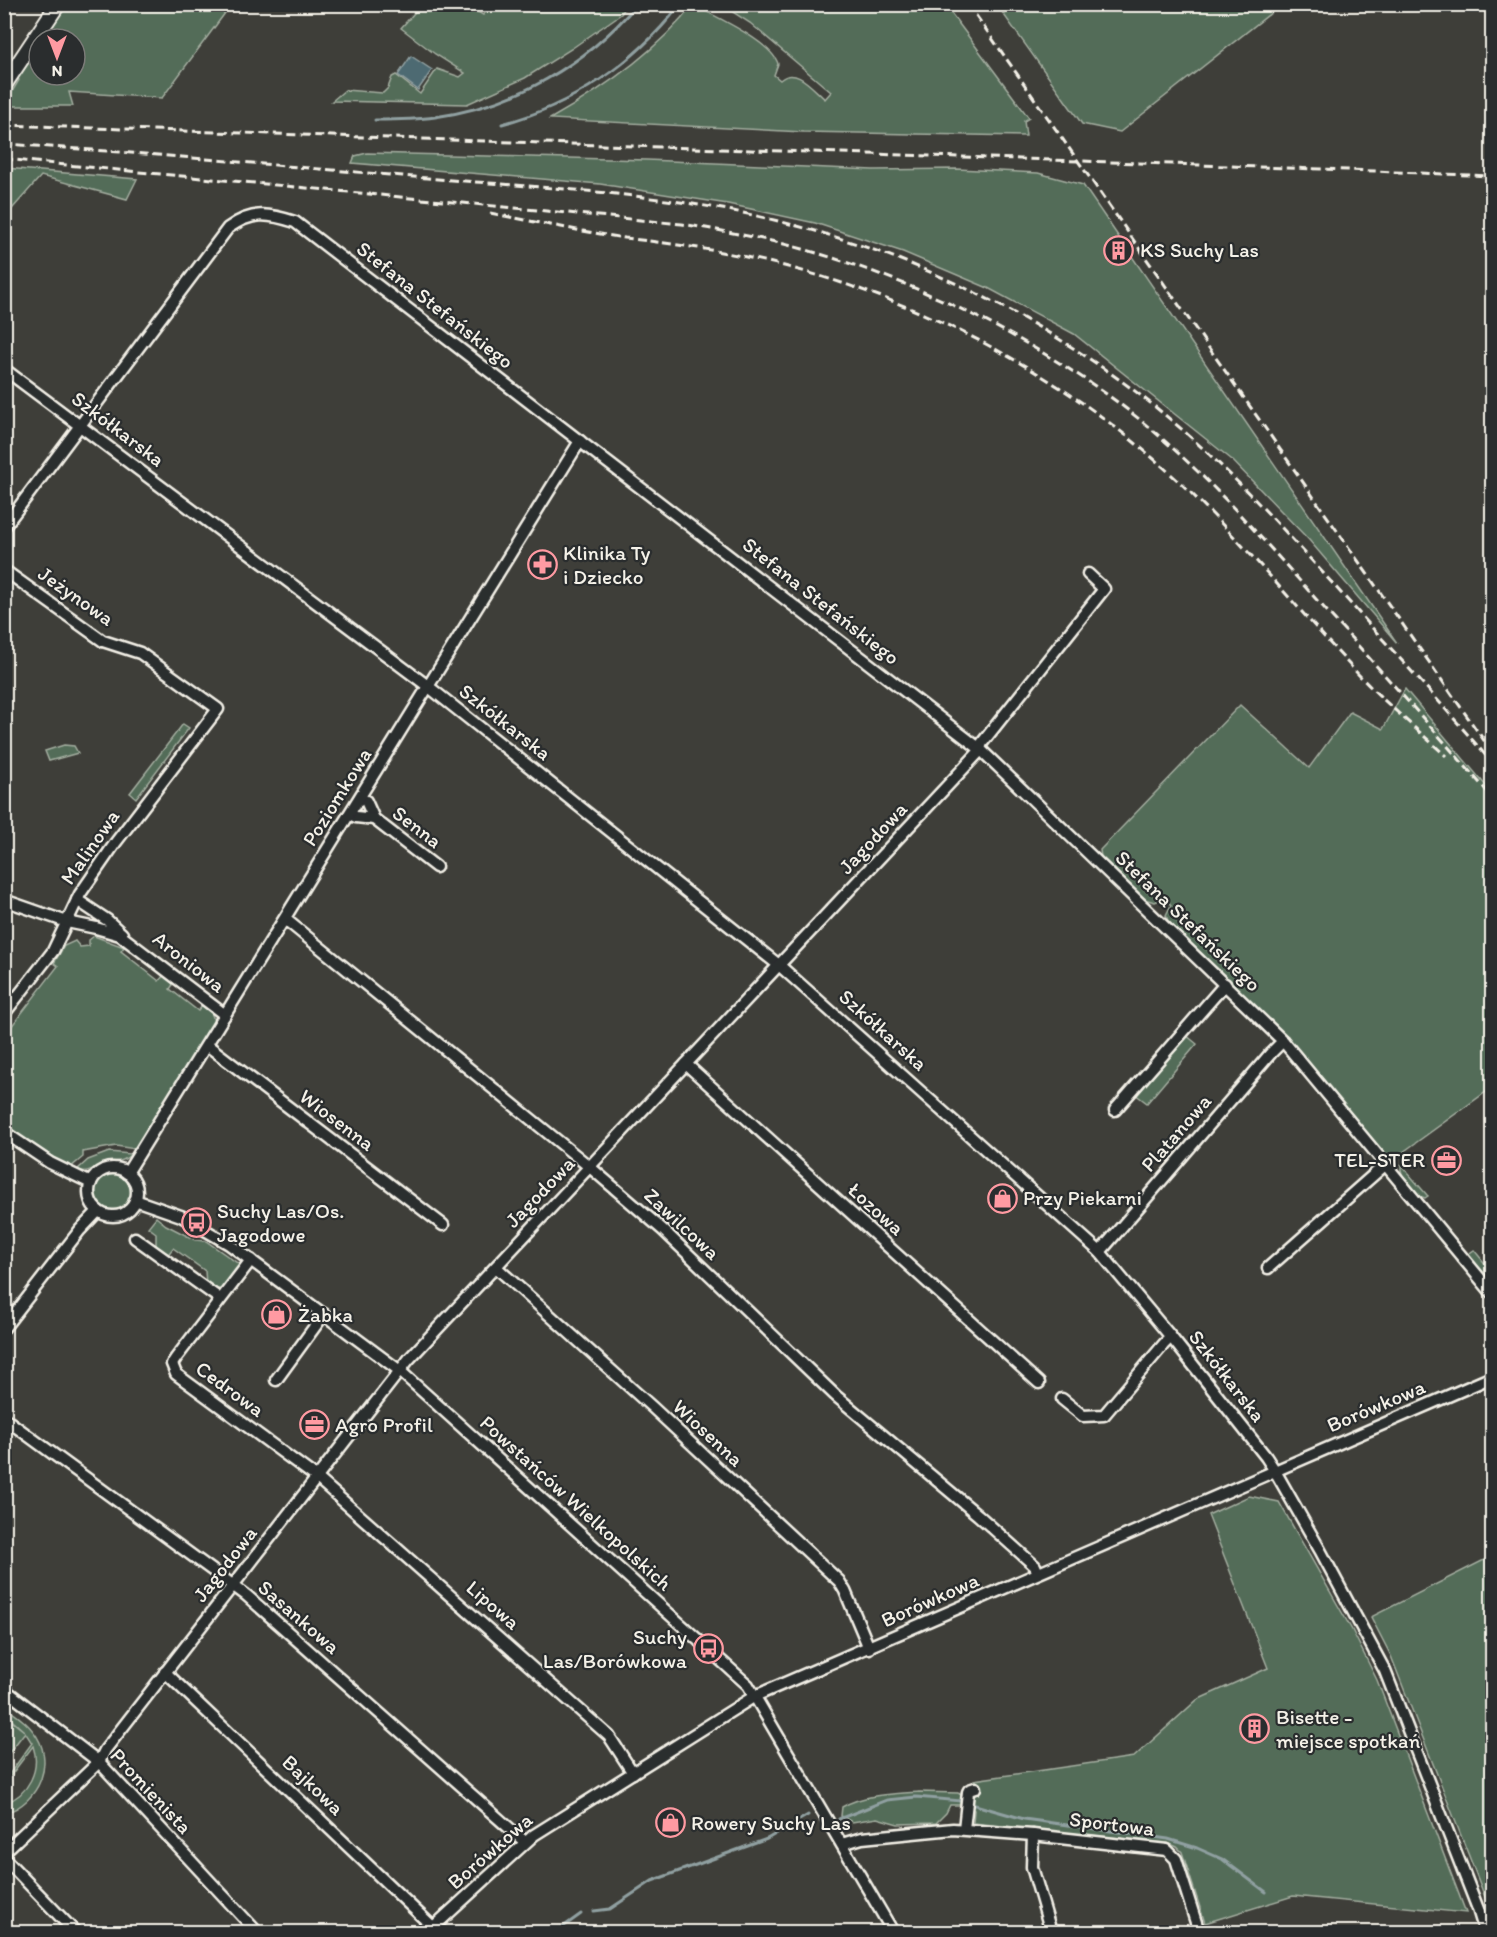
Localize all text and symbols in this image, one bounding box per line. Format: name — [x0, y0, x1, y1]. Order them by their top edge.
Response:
north arrow — [27, 27, 87, 87]
text: N — [52, 62, 62, 81]
building icon: KS Suchy Las — [1103, 234, 1135, 266]
street label: Stefana Stefańskiego — [352, 236, 519, 374]
place label: KS Suchy Las — [1140, 237, 1259, 262]
street label: Szkółkarska — [67, 386, 170, 472]
street label: Stefana Stefańskiego — [738, 532, 905, 670]
place label: Klinika Ty i Dziecko — [563, 540, 650, 589]
pharmacy icon: Klinika Ty i Dziecko — [526, 549, 558, 581]
street label: Jeżynowa — [34, 560, 119, 631]
street label: Szkółkarska — [454, 678, 556, 765]
street label: Poziomkowa — [297, 743, 377, 850]
street label: Jagodowa — [833, 796, 912, 879]
street label: Senna — [388, 800, 447, 853]
street label: Malinowa — [55, 804, 124, 889]
street label: Stefana Stefańskiego — [1110, 845, 1266, 996]
street label: Aroniowa — [148, 926, 231, 998]
street label: Szkółkarska — [834, 984, 932, 1076]
street label: Wiosenna — [295, 1083, 380, 1156]
street label: Platanowa — [1135, 1089, 1216, 1177]
office icon: TEL-STER — [1430, 1144, 1462, 1176]
place label: TEL-STER — [1334, 1147, 1425, 1172]
street label: Jagodowa — [500, 1151, 580, 1232]
street label: Łozowa — [843, 1177, 910, 1240]
street label: Zawilcowa — [639, 1182, 725, 1265]
shop icon: Przy Piekarni — [986, 1182, 1018, 1214]
place label: Przy Piekarni — [1023, 1185, 1142, 1210]
place label: Suchy Las/Os. Jagodowe — [217, 1198, 345, 1247]
bus stop icon: Suchy Las/Os. Jagodowe — [180, 1207, 212, 1239]
shop icon: Żabka — [261, 1299, 293, 1331]
place label: Żabka — [298, 1302, 353, 1327]
street label: Szkółkarska — [1184, 1325, 1271, 1427]
street label: Cedrowa — [191, 1355, 270, 1422]
street label: Borówkowa — [1323, 1374, 1429, 1437]
street label: Wiosenna — [668, 1394, 749, 1472]
office icon: Agro Profil — [298, 1409, 330, 1441]
street label: Powstańców Wielkopolskich — [475, 1410, 678, 1596]
place label: Agro Profil — [335, 1412, 433, 1437]
street label: Jagodowa — [187, 1521, 262, 1607]
street label: Borówkowa — [877, 1567, 983, 1632]
street label: Sasankowa — [253, 1574, 345, 1659]
street label: Lipowa — [461, 1575, 525, 1635]
place label: Suchy Las/Borówkowa — [543, 1624, 687, 1673]
bus stop icon: Suchy Las/Borówkowa — [692, 1633, 724, 1665]
place label: Bisette - miejsce spotkań — [1276, 1704, 1420, 1753]
building icon: Bisette - miejsce spotkań — [1239, 1713, 1271, 1745]
street label: Promienista — [105, 1743, 197, 1839]
street label: Bajkowa — [277, 1749, 350, 1820]
street label: Sportowa — [1068, 1806, 1156, 1841]
street label: Borówkowa — [442, 1807, 537, 1894]
shop icon: Rowery Suchy Las — [654, 1807, 686, 1839]
place label: Rowery Suchy Las — [691, 1810, 851, 1835]

